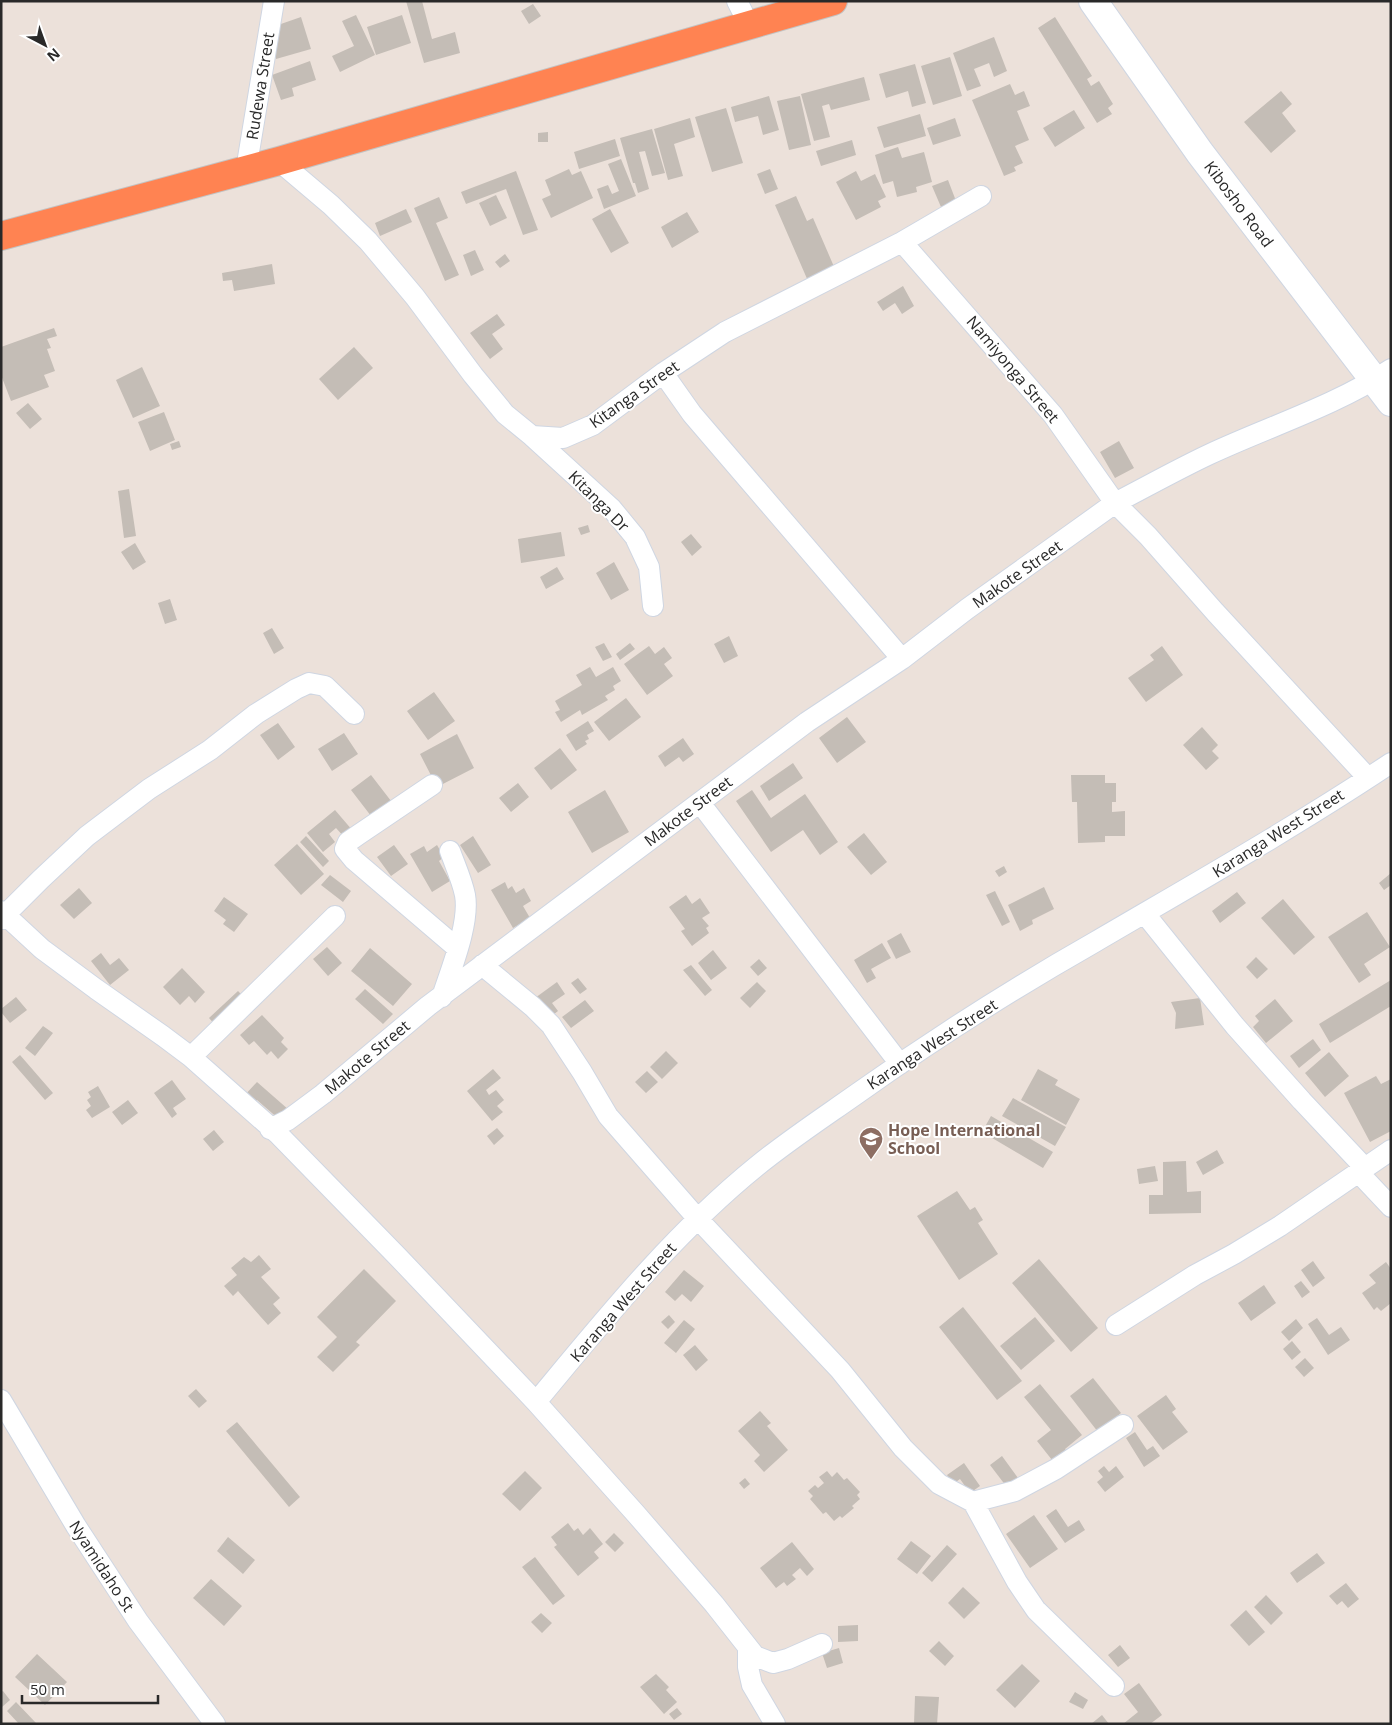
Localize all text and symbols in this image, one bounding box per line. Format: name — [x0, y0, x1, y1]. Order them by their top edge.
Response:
north arrow — [20, 20, 70, 70]
street label: Rudewa Street — [241, 30, 279, 141]
text: N — [43, 44, 64, 66]
street label: Kibosho Road — [1199, 156, 1279, 252]
street label: Namiyonga Street — [962, 311, 1065, 427]
street label: Kitanga Street — [585, 355, 683, 433]
street label: Kitanga Dr — [564, 466, 635, 537]
street label: Makote Street — [968, 535, 1066, 613]
street label: Makote Street — [640, 770, 737, 851]
street label: Karanga West Street — [1208, 783, 1348, 882]
street label: Karanga West Street — [862, 993, 1002, 1095]
street label: Makote Street — [320, 1015, 414, 1099]
place label: Hope International School — [888, 1119, 1040, 1159]
school or university icon: Hope International School — [858, 1126, 884, 1160]
street label: Karanga West Street — [565, 1237, 681, 1366]
street label: Nyamidaho St — [64, 1516, 140, 1616]
scale bar — [22, 1672, 159, 1704]
text: 50 m — [30, 1679, 65, 1699]

